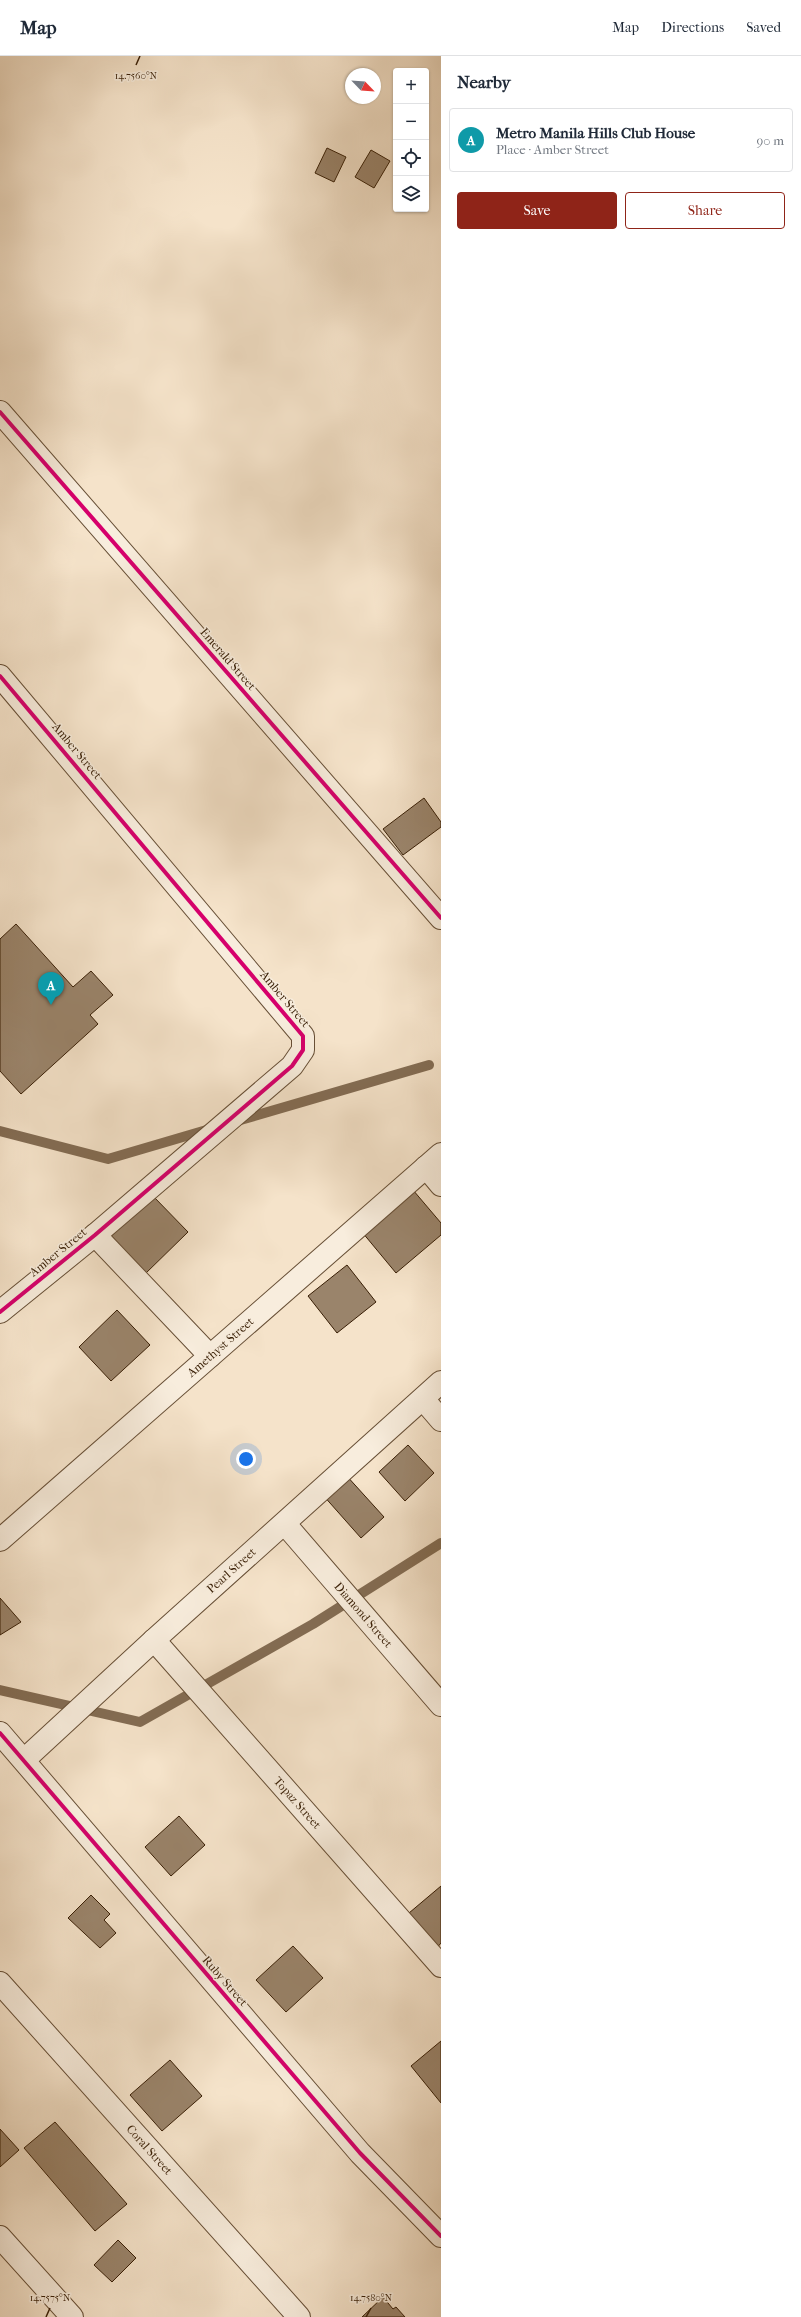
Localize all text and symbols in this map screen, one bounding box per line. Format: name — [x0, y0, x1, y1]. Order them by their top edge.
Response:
text: Map — [20, 17, 56, 39]
text: Map — [612, 19, 639, 36]
text: Directions — [661, 19, 724, 36]
text: Saved — [746, 19, 781, 36]
north arrow — [345, 68, 381, 104]
map controls — [393, 68, 429, 212]
button: + — [393, 68, 429, 104]
text: 14.7560°N — [115, 70, 158, 82]
text: Nearby — [457, 72, 511, 92]
button: − — [393, 104, 429, 140]
text: Metro Manila Hills Club House — [496, 124, 695, 142]
text: A — [467, 133, 475, 148]
text: 90 m — [756, 133, 784, 148]
button: locate — [393, 140, 429, 176]
text: Place · Amber Street — [496, 142, 609, 157]
button: layers — [393, 176, 429, 212]
button: Save — [457, 192, 617, 229]
button: Share — [625, 192, 785, 229]
street label: Emerald Street — [197, 625, 259, 694]
street label: Amber Street — [49, 719, 105, 783]
street label: Amber Street — [257, 967, 313, 1031]
pin: A — [38, 972, 64, 1005]
street label: Amber Street — [26, 1224, 90, 1280]
street label: Amethyst Street — [184, 1314, 257, 1381]
your location — [236, 1449, 256, 1469]
street label: Pearl Street — [204, 1544, 259, 1596]
street label: Diamond Street — [331, 1579, 396, 1651]
street label: Topaz Street — [271, 1774, 325, 1832]
street label: Ruby Street — [199, 1953, 251, 2009]
street label: Coral Street — [123, 2122, 176, 2178]
text: 14.7575°N — [30, 2292, 71, 2304]
text: 14.7580°N — [350, 2292, 392, 2304]

